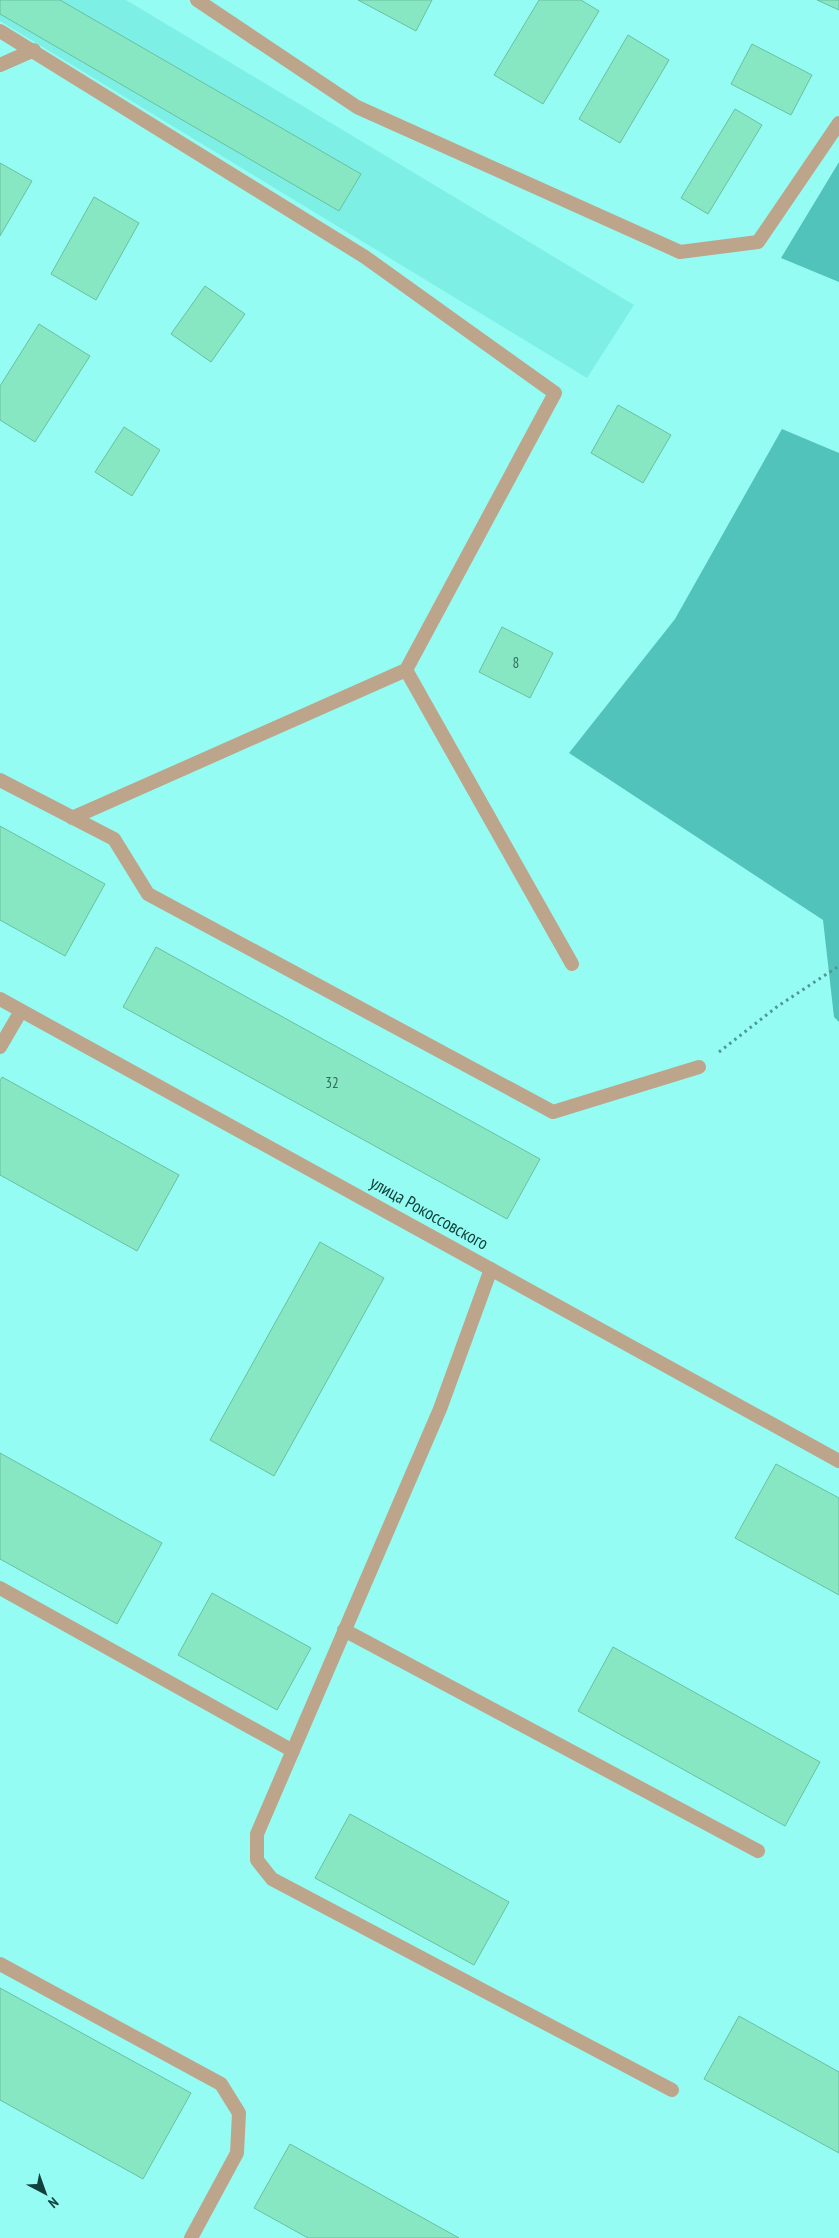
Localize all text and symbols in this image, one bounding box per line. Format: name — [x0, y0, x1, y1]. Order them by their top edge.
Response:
house number: 8 — [513, 653, 519, 672]
house number: 32 — [325, 1073, 339, 1092]
street label: улица Рокоссовского — [366, 1171, 493, 1255]
north arrow — [20, 2168, 70, 2218]
text: N — [45, 2194, 62, 2212]

